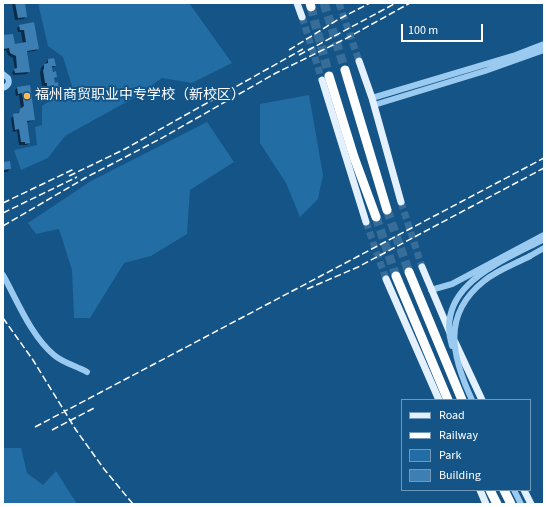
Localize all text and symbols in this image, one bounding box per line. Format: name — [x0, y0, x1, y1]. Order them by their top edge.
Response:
scale bar — [403, 16, 485, 42]
text: 100 m — [408, 22, 438, 39]
place label: 福州商贸职业中专学校（新校区） — [35, 88, 245, 104]
marker: 福州商贸职业中专学校（新校区） — [22, 91, 32, 101]
legend — [401, 399, 531, 491]
text: Road — [439, 407, 465, 424]
text: Railway — [439, 427, 478, 444]
text: Park — [439, 447, 461, 464]
text: Building — [439, 467, 481, 484]

